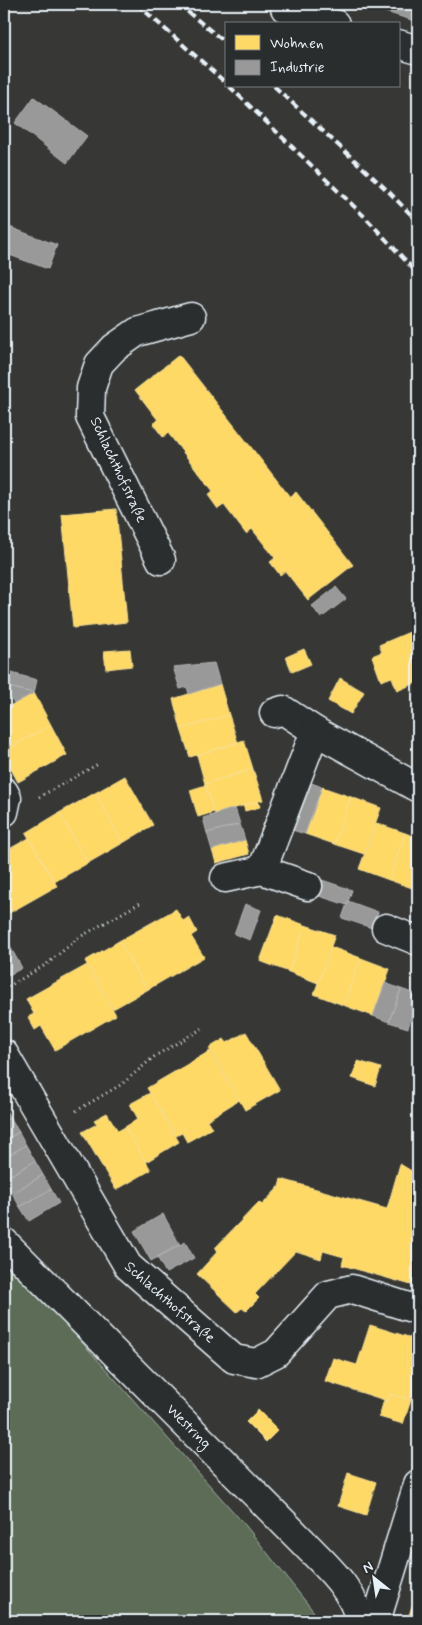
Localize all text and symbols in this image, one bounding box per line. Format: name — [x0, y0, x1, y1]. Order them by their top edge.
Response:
legend — [225, 22, 400, 88]
text: Wohnen — [270, 34, 324, 54]
text: Industrie — [270, 58, 325, 78]
street label: Schlachthofstraße — [85, 414, 151, 526]
street label: Schlachthofstraße — [120, 1257, 219, 1348]
street label: Westring — [161, 1400, 215, 1454]
north arrow — [350, 1552, 400, 1602]
text: N — [359, 1557, 377, 1578]

